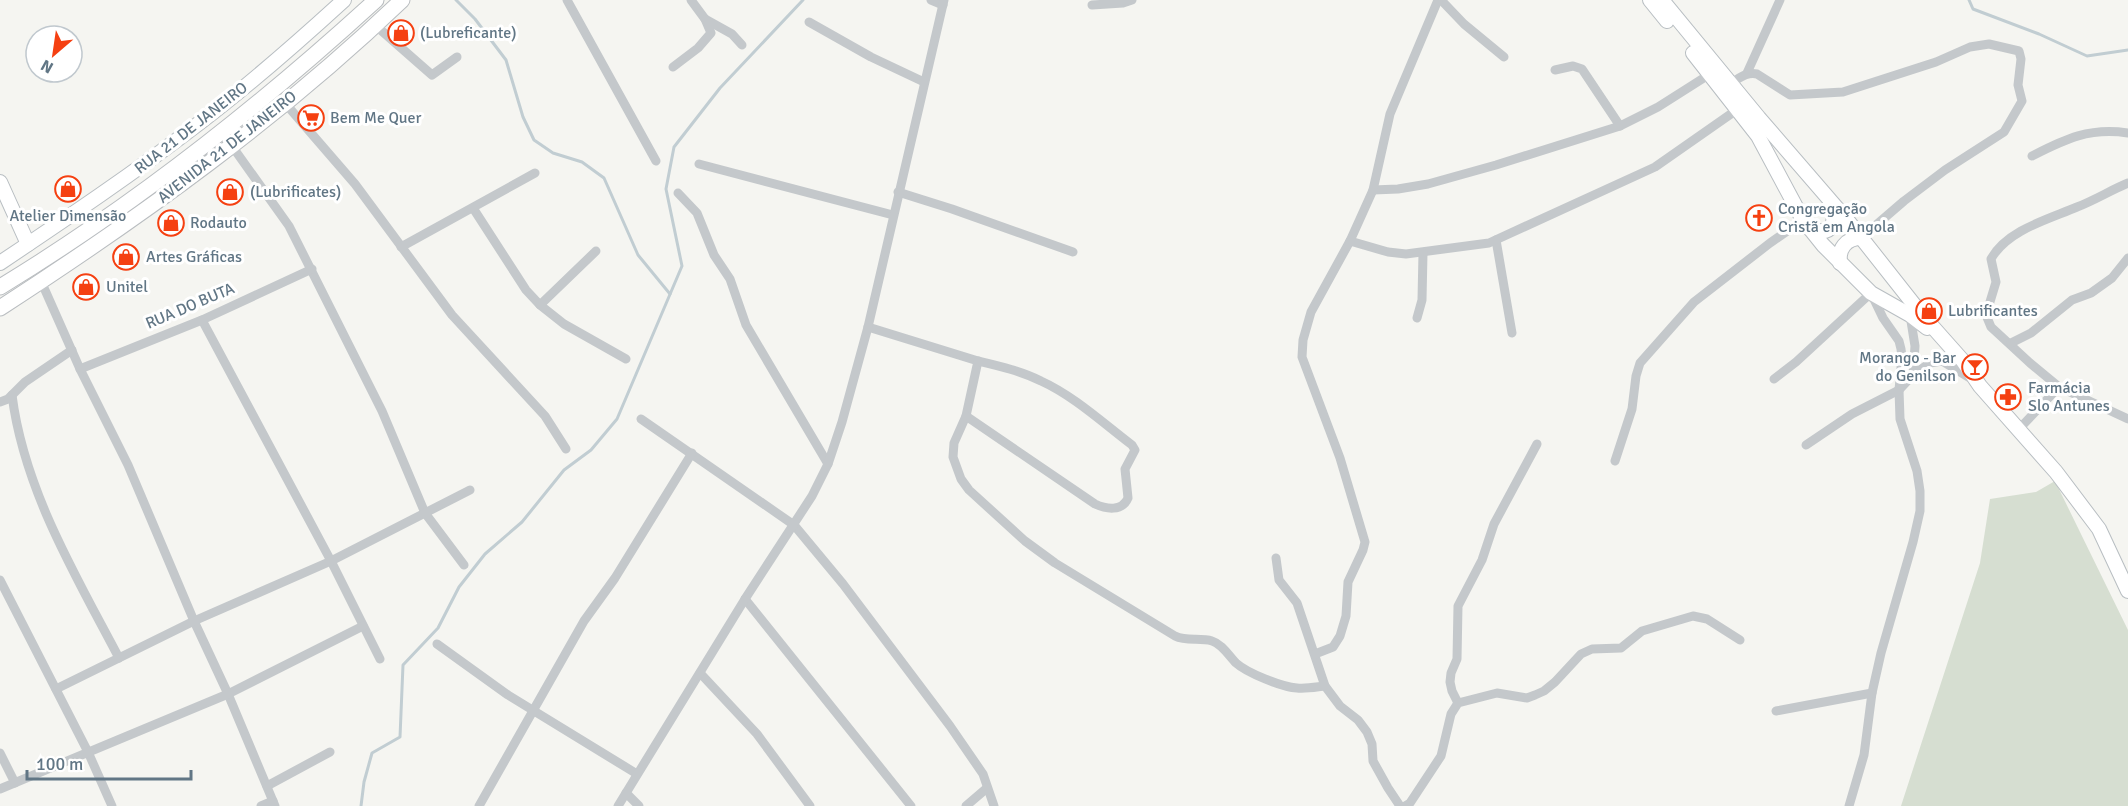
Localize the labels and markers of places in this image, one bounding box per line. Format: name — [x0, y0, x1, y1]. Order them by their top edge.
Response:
shop icon: (Lubreficante) — [386, 18, 416, 48]
place label: (Lubreficante) — [420, 23, 517, 43]
supermarket icon: Bem Me Quer — [296, 103, 326, 133]
place label: Bem Me Quer — [330, 108, 422, 128]
shop icon: Atelier Dimensão — [53, 174, 83, 204]
shop icon: (Lubrificates) — [215, 177, 245, 207]
place label: (Lubrificates) — [250, 182, 341, 202]
place label: Congregação Cristã em Angola — [1778, 199, 1895, 237]
church icon: Congregação Cristã em Angola — [1744, 203, 1774, 233]
place label: Atelier Dimensão — [10, 206, 126, 226]
shop icon: Rodauto — [156, 208, 186, 238]
place label: Rodauto — [190, 213, 247, 233]
shop icon: Artes Gráficas — [111, 242, 141, 272]
place label: Artes Gráficas — [146, 247, 242, 267]
shop icon: Unitel — [71, 272, 101, 302]
place label: Unitel — [106, 277, 148, 297]
shop icon: Lubrificantes — [1914, 296, 1944, 326]
place label: Lubrificantes — [1948, 301, 2038, 321]
place label: Morango - Bar do Genilson — [1859, 348, 1956, 386]
bar icon: Morango - Bar do Genilson — [1960, 352, 1990, 382]
place label: Farmácia Slo Antunes — [2028, 378, 2110, 416]
pharmacy icon: Farmácia Slo Antunes — [1993, 382, 2023, 412]

